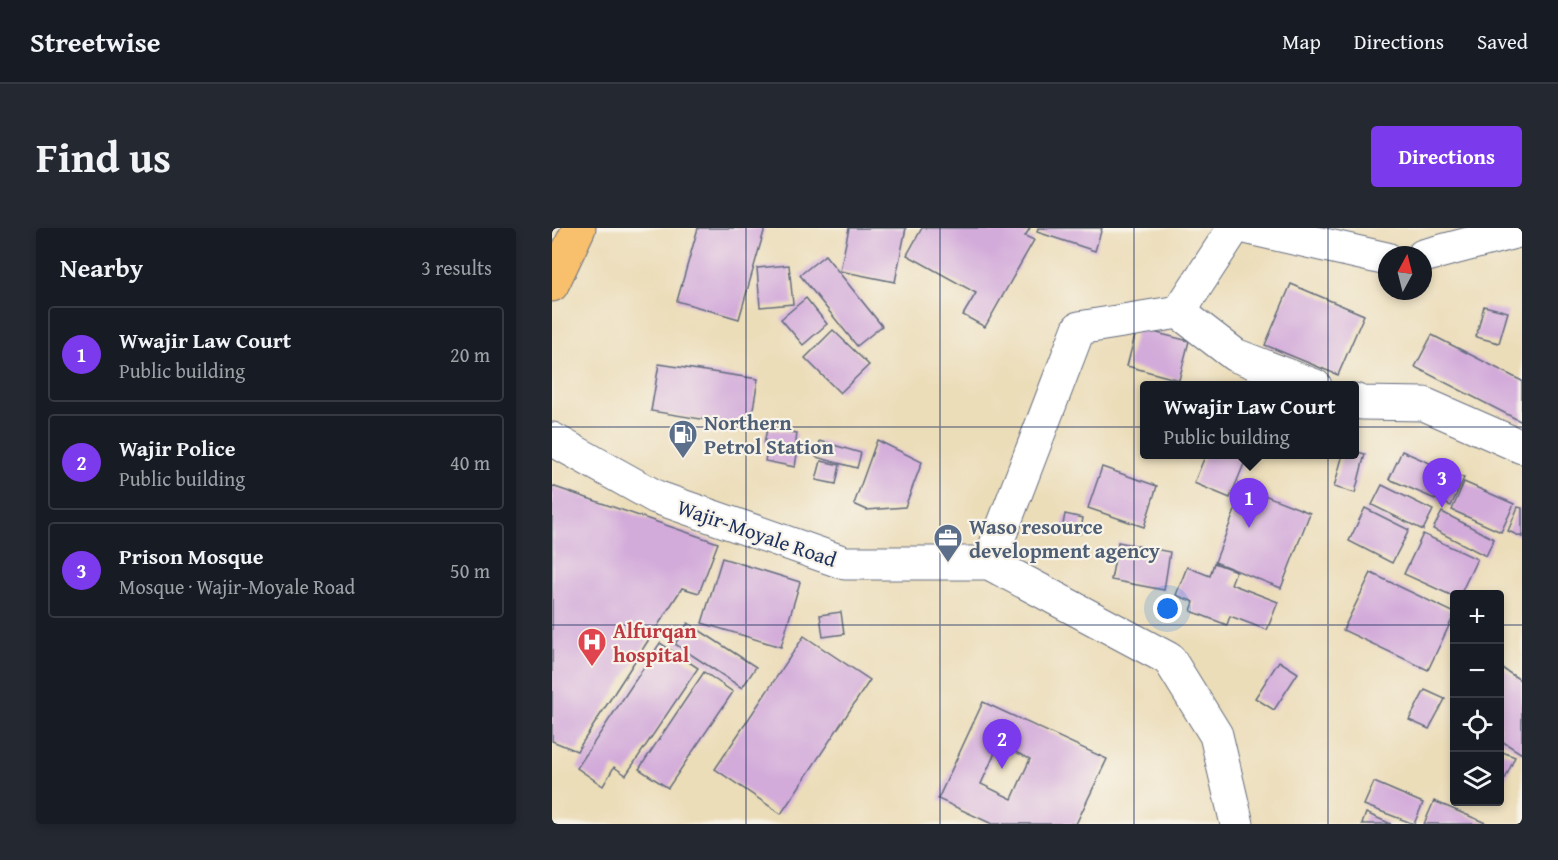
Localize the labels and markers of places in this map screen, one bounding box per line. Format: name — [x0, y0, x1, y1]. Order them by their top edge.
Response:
place label: Northern Petrol Station — [704, 407, 834, 462]
fuel station icon: Northern Petrol Station — [667, 418, 699, 460]
pin: 3 — [1422, 458, 1462, 508]
pin: 1 — [1230, 478, 1268, 528]
place label: Waso resource development agency — [969, 511, 1160, 566]
office icon: Waso resource development agency — [932, 522, 964, 564]
place label: Alfurqan hospital — [613, 615, 697, 670]
hospital icon: Alfurqan hospital — [576, 626, 608, 668]
pin: 2 — [982, 720, 1022, 769]

